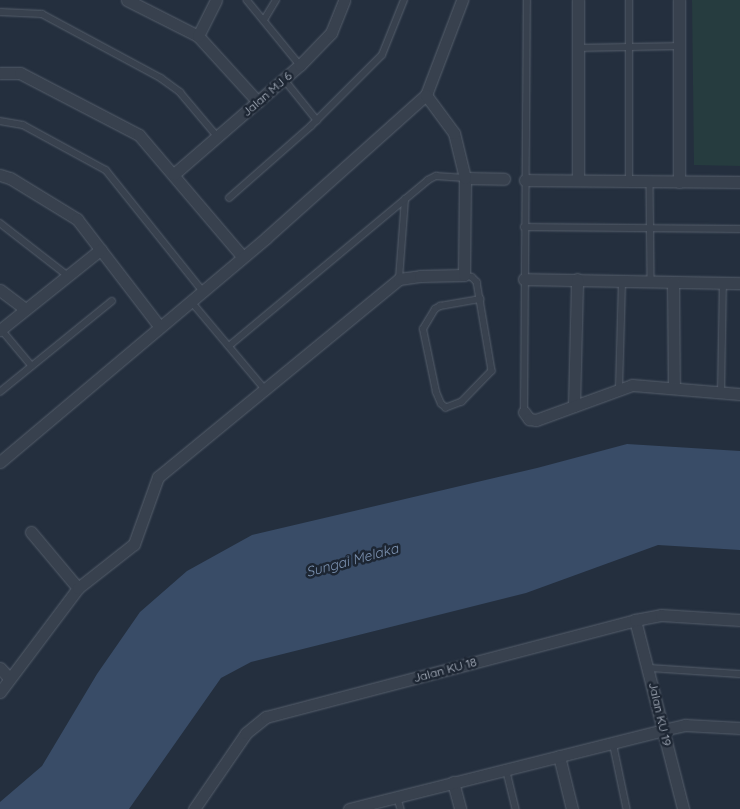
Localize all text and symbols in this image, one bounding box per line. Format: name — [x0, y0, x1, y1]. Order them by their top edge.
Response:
street label: Jalan MJ 6 — [239, 69, 295, 119]
water label: Sungai Melaka — [304, 540, 400, 580]
street label: Jalan KU 18 — [412, 655, 478, 685]
street label: Jalan KU 19 — [646, 681, 674, 747]

